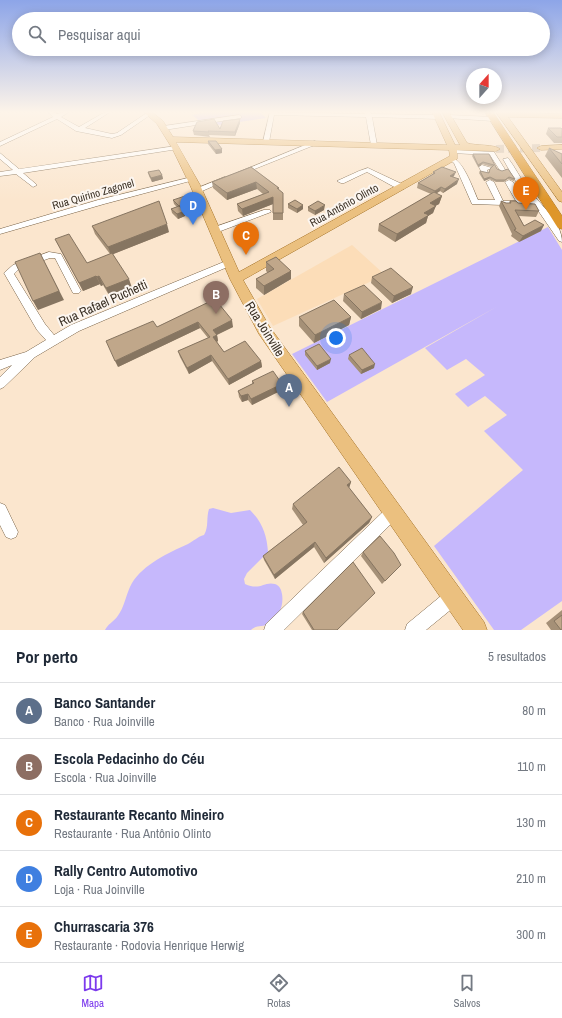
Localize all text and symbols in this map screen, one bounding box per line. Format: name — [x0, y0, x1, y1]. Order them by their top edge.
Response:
search box — [12, 12, 550, 56]
icon: search — [26, 23, 48, 45]
text: Pesquisar aqui — [58, 24, 141, 45]
north arrow — [466, 68, 502, 104]
street label: Rua Quirino Zagonel — [51, 176, 135, 212]
pin: E — [513, 177, 539, 210]
street label: Rua Antônio Olinto — [307, 180, 381, 230]
pin: D — [180, 192, 206, 225]
pin: C — [233, 222, 259, 255]
street label: Rua Rafael Puchetti — [56, 276, 150, 330]
pin: B — [203, 281, 229, 314]
street label: Rua Joinville — [241, 298, 289, 360]
your location — [326, 328, 346, 348]
pin: A — [276, 374, 302, 407]
text: Por perto — [16, 645, 78, 668]
text: 5 resultados — [488, 648, 546, 665]
text: Banco Santander — [54, 692, 155, 713]
text: A — [25, 702, 33, 719]
text: 80 m — [522, 702, 546, 719]
text: Banco · Rua Joinville — [54, 713, 155, 730]
text: Escola Pedacinho do Céu — [54, 748, 204, 769]
text: B — [25, 758, 33, 775]
text: 110 m — [517, 758, 546, 775]
text: Escola · Rua Joinville — [54, 769, 157, 786]
text: Restaurante Recanto Mineiro — [54, 804, 224, 825]
text: C — [25, 814, 33, 831]
text: 130 m — [516, 814, 546, 831]
text: Restaurante · Rua Antônio Olinto — [54, 825, 211, 842]
text: Rally Centro Automotivo — [54, 860, 198, 881]
text: D — [25, 870, 33, 887]
text: 210 m — [516, 870, 546, 887]
text: Loja · Rua Joinville — [54, 881, 145, 898]
text: Churrascaria 376 — [54, 916, 154, 937]
text: E — [25, 926, 33, 943]
text: 300 m — [516, 926, 546, 943]
text: Restaurante · Rodovia Henrique Herwig — [54, 937, 244, 954]
tab: Mapa — [81, 972, 104, 1010]
tab: Rotas — [267, 972, 291, 1010]
tab: Salvos — [453, 972, 481, 1010]

